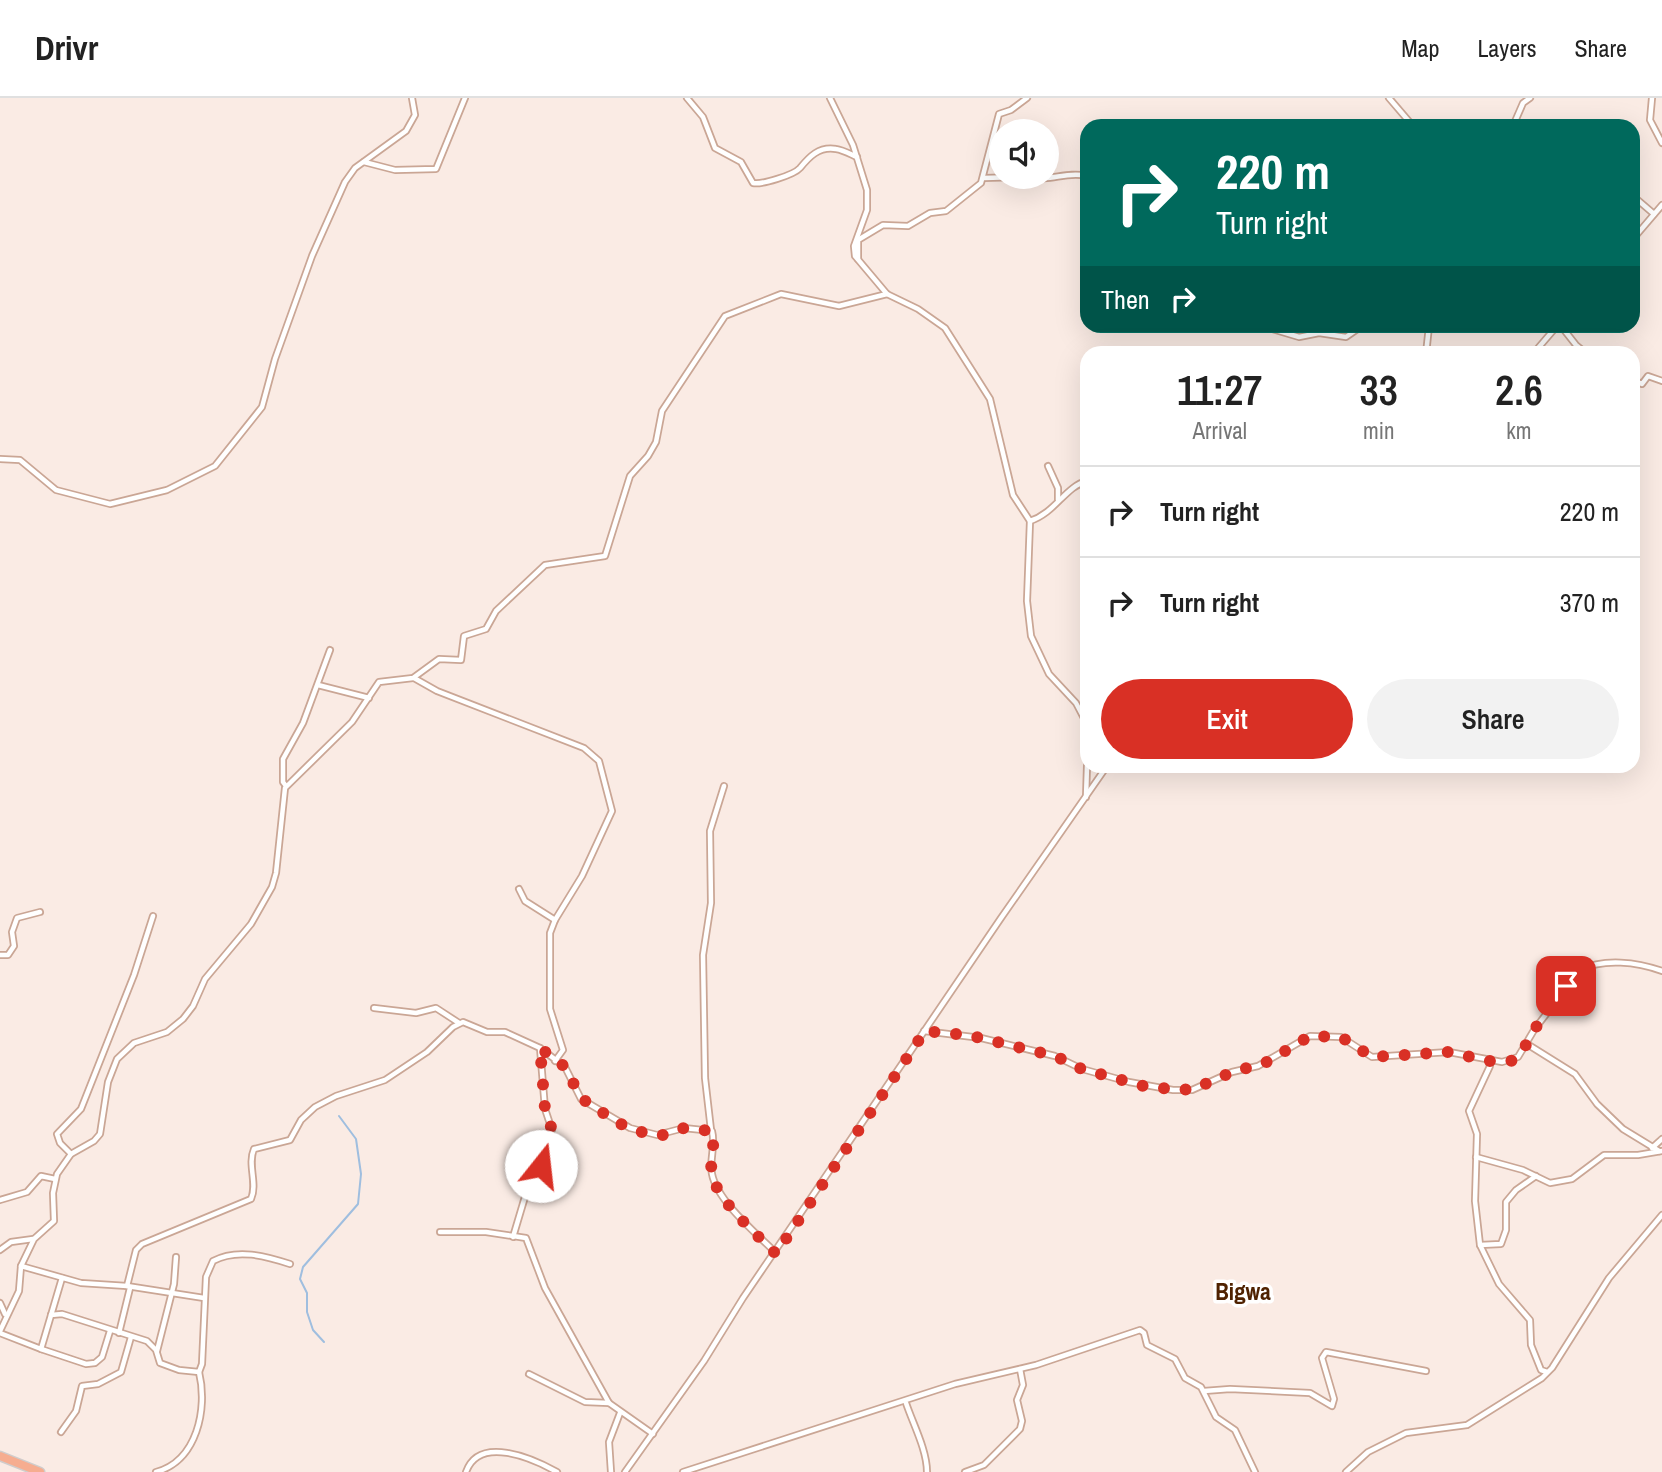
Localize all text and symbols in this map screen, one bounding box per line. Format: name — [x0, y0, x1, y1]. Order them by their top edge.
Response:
text: Drivr — [35, 26, 98, 70]
text: Map — [1401, 32, 1439, 64]
text: Layers — [1477, 32, 1536, 64]
text: Share — [1574, 32, 1627, 64]
map controls — [989, 119, 1059, 189]
button: sound — [989, 119, 1059, 189]
text: 220 m — [1216, 138, 1330, 204]
icon: right — [1101, 147, 1192, 238]
text: Turn right — [1216, 201, 1328, 244]
icon: right — [1164, 280, 1202, 318]
text: Then — [1101, 282, 1150, 317]
text: 11:27 — [1177, 362, 1262, 418]
text: 33 — [1360, 362, 1398, 418]
text: 2.6 — [1495, 362, 1543, 418]
text: Arrival — [1193, 415, 1247, 446]
text: min — [1363, 415, 1394, 446]
text: km — [1506, 415, 1532, 446]
icon: right — [1101, 493, 1139, 531]
text: Turn right — [1160, 494, 1259, 529]
text: 220 m — [1560, 494, 1619, 529]
icon: right — [1101, 584, 1139, 622]
text: Turn right — [1160, 585, 1259, 620]
text: 370 m — [1560, 585, 1619, 620]
button: Exit — [1101, 679, 1353, 759]
button: Share — [1367, 679, 1619, 759]
pin — [1536, 956, 1596, 1016]
icon: arrive — [1547, 967, 1585, 1005]
position arrow — [504, 1129, 578, 1203]
district label: Bigwa — [1215, 1276, 1271, 1307]

